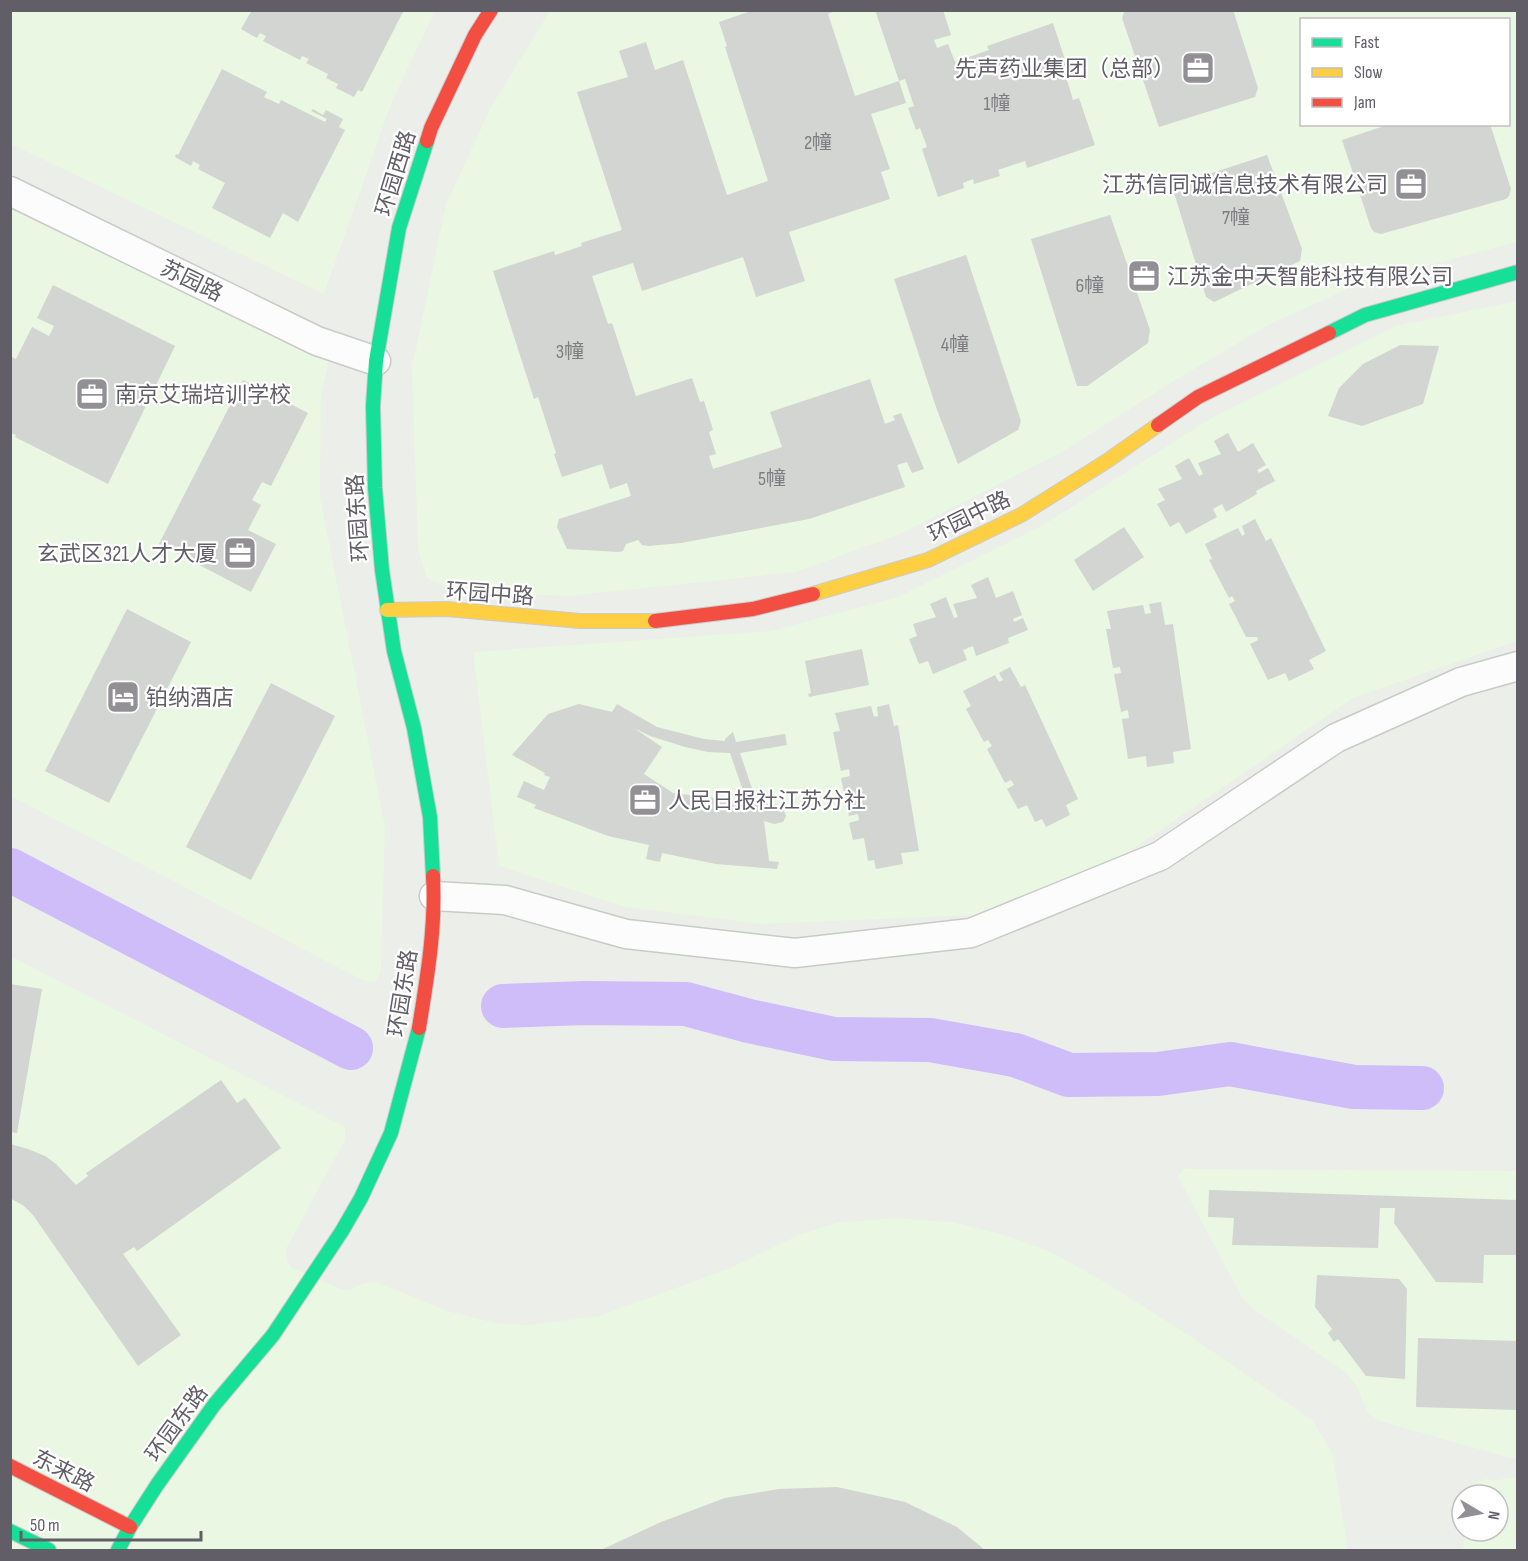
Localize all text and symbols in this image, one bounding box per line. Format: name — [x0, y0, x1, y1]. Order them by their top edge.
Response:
legend — [1300, 18, 1510, 126]
text: Fast — [1354, 32, 1380, 53]
office icon: 先声药业集团（总部） — [1180, 50, 1216, 86]
place label: 先声药业集团（总部） — [955, 56, 1175, 83]
text: Slow — [1354, 62, 1383, 83]
house number: 1幢 — [984, 92, 1011, 116]
text: Jam — [1353, 92, 1376, 113]
street label: 环园西路 — [371, 127, 422, 219]
house number: 2幢 — [804, 131, 832, 155]
office icon: 江苏信同诚信息技术有限公司 — [1393, 166, 1429, 202]
place label: 江苏信同诚信息技术有限公司 — [1102, 172, 1388, 199]
house number: 7幢 — [1222, 206, 1250, 230]
street label: 苏园路 — [156, 255, 227, 308]
office icon: 江苏金中天智能科技有限公司 — [1126, 258, 1162, 294]
place label: 江苏金中天智能科技有限公司 — [1167, 264, 1453, 291]
house number: 6幢 — [1076, 274, 1104, 298]
house number: 4幢 — [941, 333, 969, 357]
house number: 3幢 — [556, 340, 584, 364]
office icon: 南京艾瑞培训学校 — [74, 376, 110, 412]
place label: 南京艾瑞培训学校 — [115, 382, 291, 409]
house number: 5幢 — [758, 467, 786, 491]
street label: 环园东路 — [342, 473, 375, 563]
street label: 环园中路 — [924, 486, 1015, 549]
office icon: 玄武区321人才大厦 — [222, 535, 258, 571]
place label: 玄武区321人才大厦 — [37, 541, 217, 568]
street label: 环园中路 — [445, 578, 535, 611]
hotel icon: 铂纳酒店 — [105, 679, 141, 715]
place label: 铂纳酒店 — [146, 685, 234, 712]
office icon: 人民日报社江苏分社 — [627, 782, 663, 818]
place label: 人民日报社江苏分社 — [668, 788, 866, 815]
street label: 环园东路 — [383, 948, 424, 1039]
street label: 环园东路 — [140, 1380, 214, 1467]
street label: 东来路 — [28, 1444, 99, 1498]
north arrow — [1450, 1483, 1510, 1543]
scale bar — [21, 1504, 201, 1542]
text: N — [1483, 1509, 1503, 1521]
text: 50 m — [30, 1515, 60, 1536]

